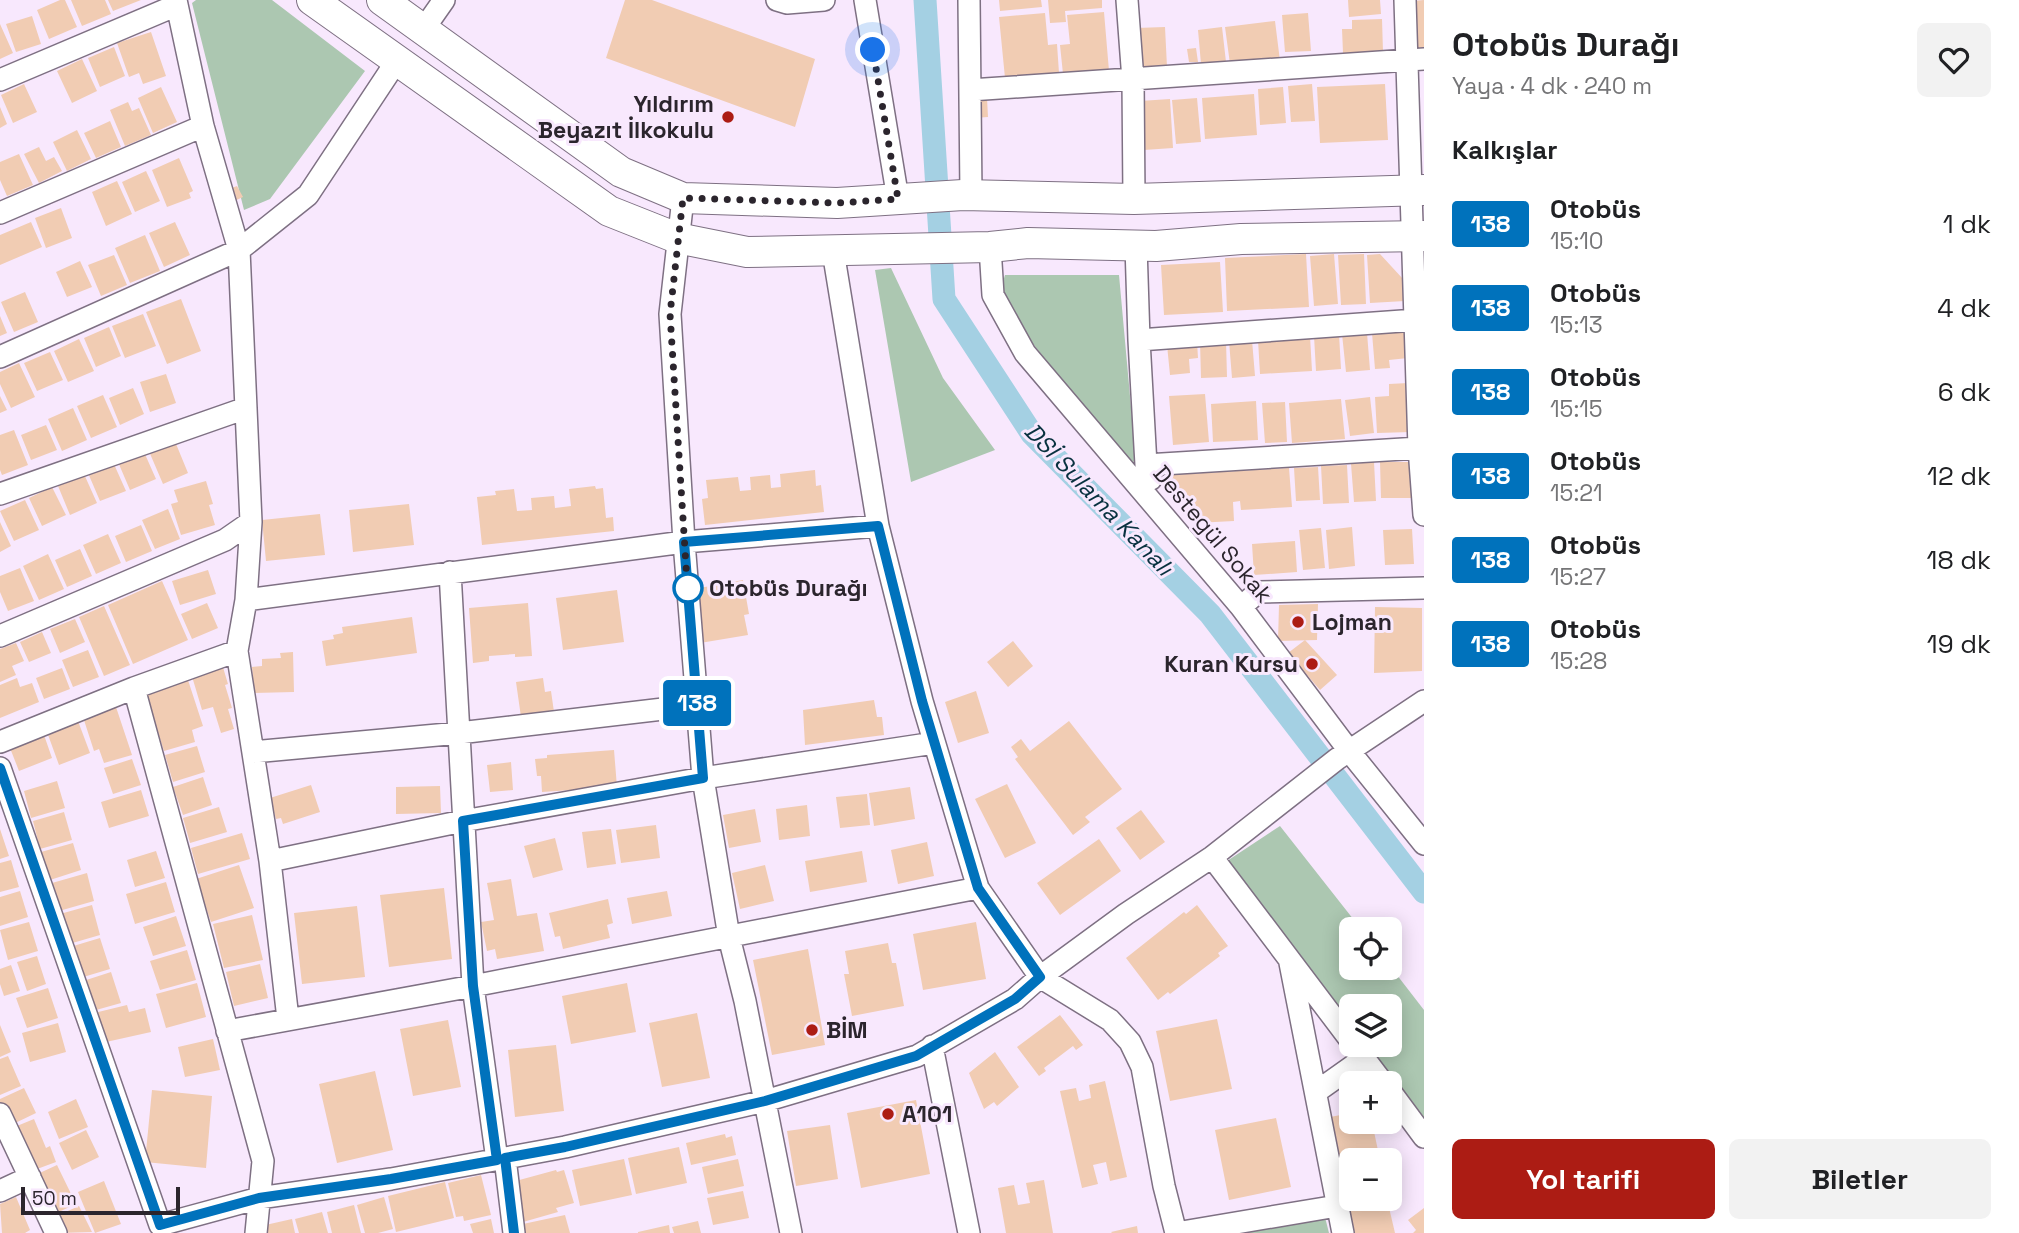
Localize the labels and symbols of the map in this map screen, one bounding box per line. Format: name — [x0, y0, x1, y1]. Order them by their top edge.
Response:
your location — [855, 32, 890, 67]
place label: Yıldırım Beyazıt İlkokulu — [538, 89, 714, 145]
marker: Yıldırım Beyazıt İlkokulu — [720, 109, 736, 125]
water label: DSİ Sulama Kanalı — [1018, 416, 1181, 583]
street label: Destegül Sokak — [1147, 459, 1279, 609]
marker: Otobüs Durağı — [673, 573, 703, 603]
place label: Otobüs Durağı — [709, 573, 868, 603]
place label: Lojman — [1312, 607, 1392, 637]
marker: Lojman — [1290, 614, 1306, 630]
place label: Kuran Kursu — [1164, 649, 1298, 679]
marker: Kuran Kursu — [1304, 656, 1320, 672]
line badge: 138 — [657, 680, 737, 726]
place label: BİM — [826, 1015, 868, 1045]
marker: BİM — [804, 1022, 820, 1038]
place label: A101 — [902, 1099, 952, 1129]
marker: A101 — [880, 1106, 896, 1122]
scale bar — [21, 1184, 180, 1216]

